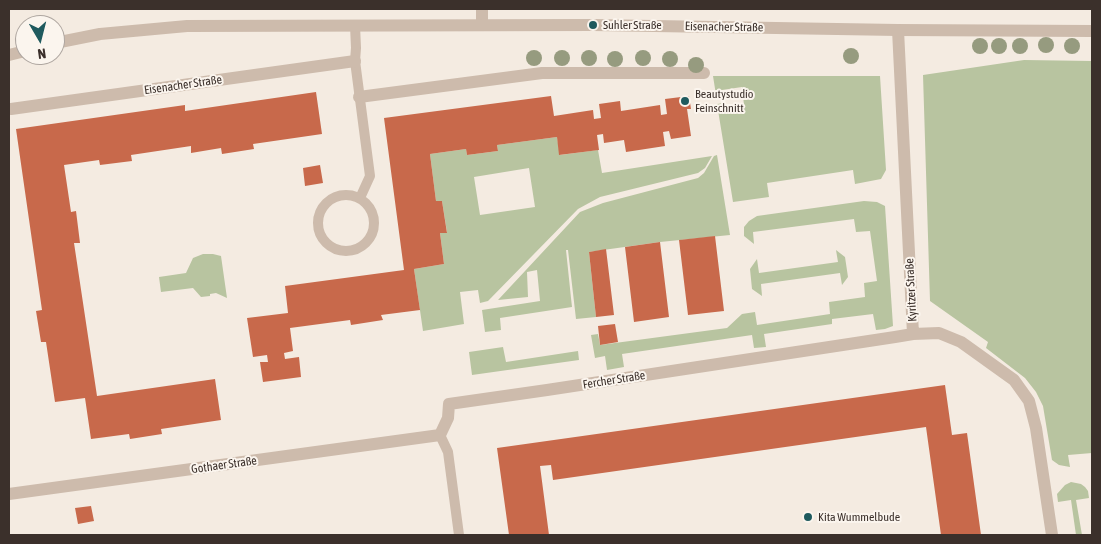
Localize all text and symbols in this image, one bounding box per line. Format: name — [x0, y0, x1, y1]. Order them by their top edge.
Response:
north arrow — [15, 15, 65, 65]
place label: Suhler Straße — [603, 18, 662, 32]
marker: Suhler Straße — [587, 19, 599, 31]
street label: Eisenacher Straße — [685, 19, 763, 35]
text: N — [37, 45, 47, 62]
street label: Eisenacher Straße — [143, 72, 223, 98]
place label: Beautystudio Feinschnitt — [695, 87, 753, 115]
marker: Beautystudio Feinschnitt — [679, 95, 691, 107]
street label: Kyritzer Straße — [902, 258, 920, 322]
street label: Fercher Straße — [582, 368, 646, 392]
street label: Gothaer Straße — [190, 453, 258, 477]
place label: Kita Wummelbude — [818, 510, 900, 524]
marker: Kita Wummelbude — [802, 511, 814, 523]

